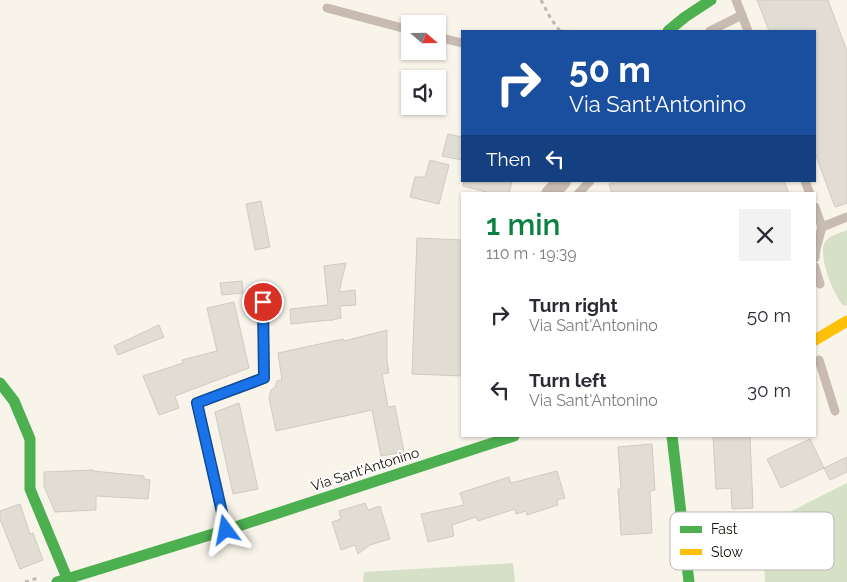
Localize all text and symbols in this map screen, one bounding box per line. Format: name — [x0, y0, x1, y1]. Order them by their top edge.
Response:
north arrow — [401, 15, 446, 60]
map controls — [401, 15, 446, 115]
text: 50 m — [569, 49, 651, 90]
icon: right — [486, 50, 551, 115]
button: sound — [401, 70, 446, 115]
text: Via Sant'Antonino — [569, 91, 746, 117]
icon: left — [541, 145, 569, 173]
text: Then — [486, 148, 531, 170]
text: 1 min — [486, 207, 561, 242]
button: close — [739, 209, 791, 261]
text: 110 m · 19:39 — [486, 244, 577, 263]
pin — [242, 281, 284, 323]
icon: arrive — [249, 288, 277, 316]
text: Turn right — [529, 294, 618, 316]
icon: right — [486, 301, 514, 329]
text: 50 m — [747, 304, 791, 326]
text: Via Sant'Antonino — [529, 316, 658, 335]
text: Turn left — [529, 369, 606, 391]
icon: left — [486, 376, 514, 404]
text: 30 m — [747, 379, 791, 401]
text: Via Sant'Antonino — [529, 391, 658, 410]
street label: Via Sant'Antonino — [309, 444, 421, 494]
position arrow — [199, 503, 251, 555]
legend — [670, 512, 834, 570]
text: Fast — [711, 521, 738, 537]
text: Slow — [711, 544, 743, 560]

